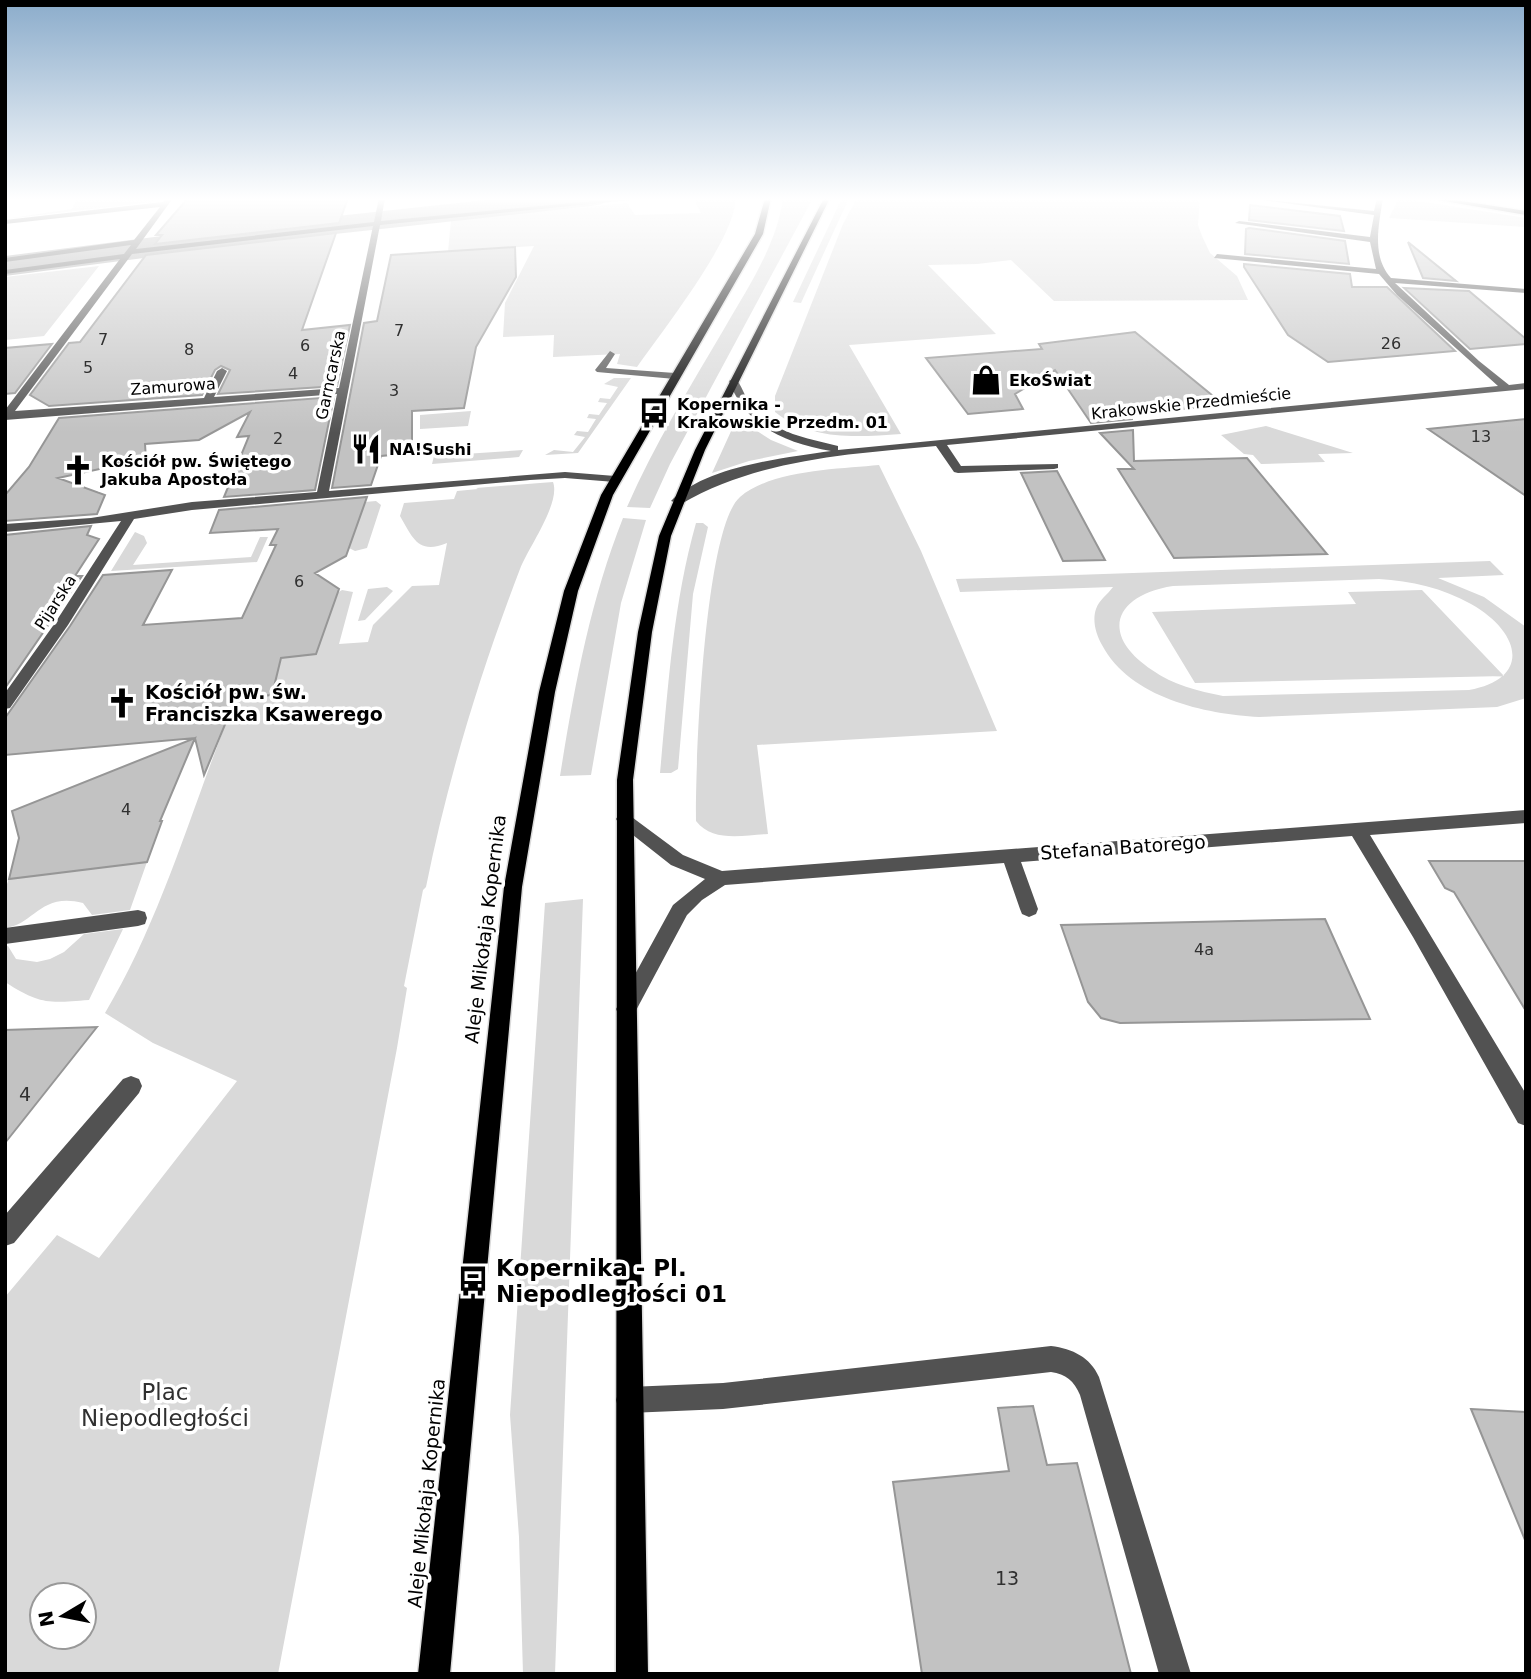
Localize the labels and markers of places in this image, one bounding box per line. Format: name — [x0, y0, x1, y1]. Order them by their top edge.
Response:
shop icon: EkoŚwiat — [969, 363, 1003, 397]
place label: EkoŚwiat — [1009, 371, 1092, 390]
place label: Kopernika - Krakowskie Przedm. 01 — [677, 395, 888, 432]
bus stop icon: Kopernika - Krakowskie Przedm. 01 — [637, 396, 671, 430]
restaurant icon: NA!Sushi — [349, 432, 383, 466]
place label: NA!Sushi — [389, 440, 471, 459]
place label: Kościół pw. Świętego Jakuba Apostoła — [100, 452, 292, 489]
church icon: Kościół pw. Świętego Jakuba Apostoła — [61, 453, 95, 487]
place label: Kościół pw. św. Franciszka Ksawerego — [145, 681, 383, 725]
church icon: Kościół pw. św. Franciszka Ksawerego — [105, 686, 139, 720]
place label: Kopernika - Pl. Niepodległości 01 — [496, 1255, 727, 1307]
bus stop icon: Kopernika - Pl. Niepodległości 01 — [456, 1264, 490, 1298]

